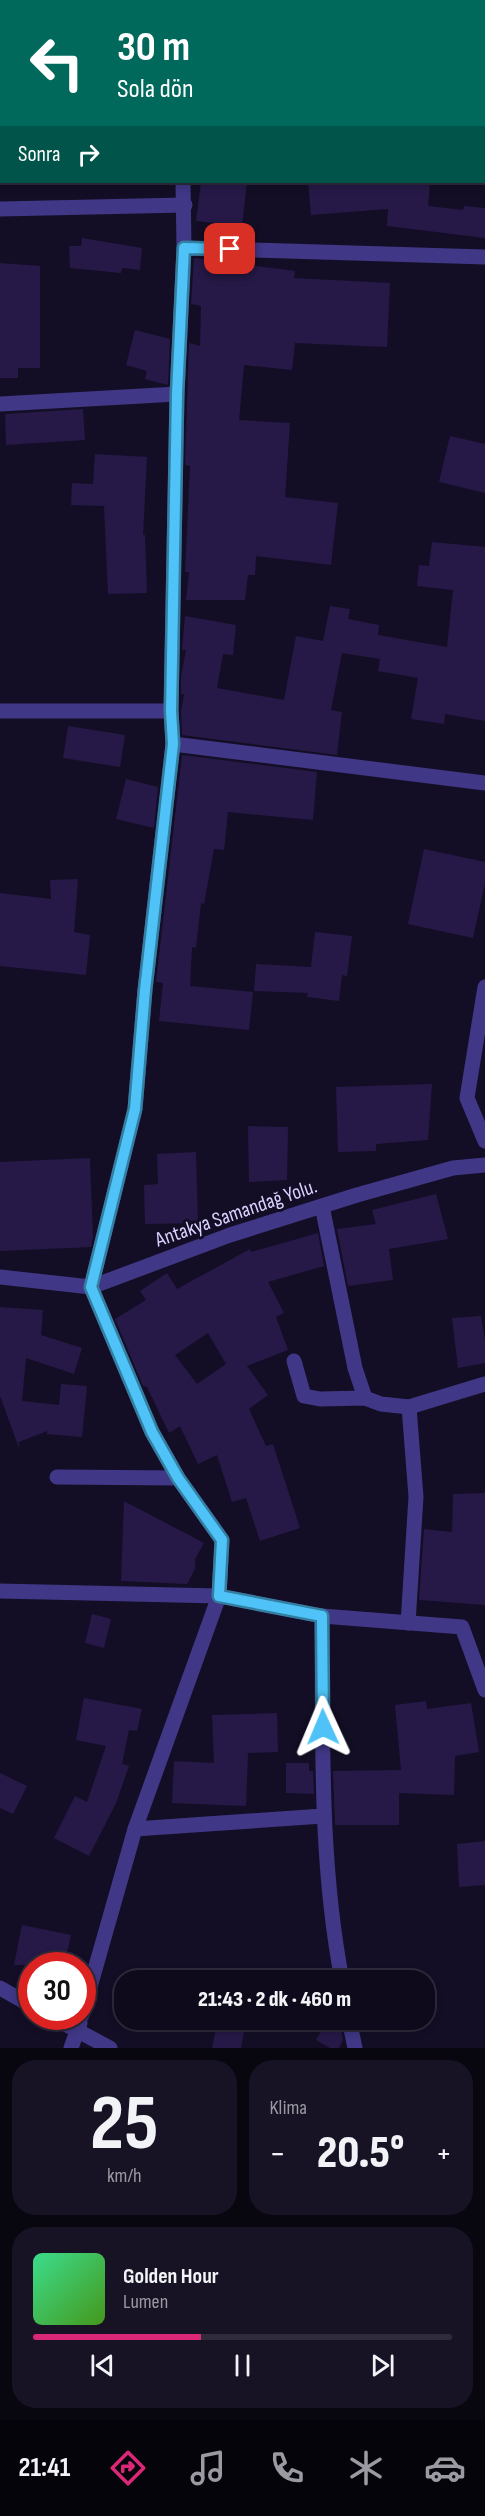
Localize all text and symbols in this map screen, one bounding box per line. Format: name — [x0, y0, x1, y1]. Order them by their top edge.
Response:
text: 30 m — [117, 22, 190, 73]
icon: left — [18, 24, 96, 102]
text: Sola dön — [117, 73, 194, 105]
icon: right — [72, 138, 105, 171]
text: Sonra — [18, 141, 60, 168]
pin — [204, 223, 255, 274]
icon: arrive — [213, 232, 246, 265]
street label: Antakya Samandağ Yolu. — [151, 1174, 320, 1253]
position arrow — [291, 1695, 355, 1759]
speed limit sign: 30 — [18, 1952, 96, 2030]
text: 21:43 · 2 dk · 460 m — [198, 1986, 351, 2013]
text: 25 — [90, 2078, 158, 2171]
text: Klima — [270, 2096, 307, 2120]
text: 20.5° — [317, 2126, 404, 2181]
text: − — [270, 2134, 286, 2174]
text: + — [436, 2134, 452, 2174]
text: km/h — [107, 2164, 142, 2188]
text: Golden Hour — [123, 2263, 219, 2290]
text: Lumen — [123, 2290, 168, 2314]
icon: previous — [86, 2349, 119, 2382]
icon: pause — [226, 2349, 259, 2382]
icon: next — [366, 2349, 399, 2382]
icon: directions — [107, 2447, 149, 2489]
icon: music — [187, 2447, 229, 2489]
icon: phone — [266, 2447, 308, 2489]
icon: climate — [345, 2447, 387, 2489]
icon: car — [424, 2447, 466, 2489]
text: 21:41 — [19, 2452, 70, 2484]

